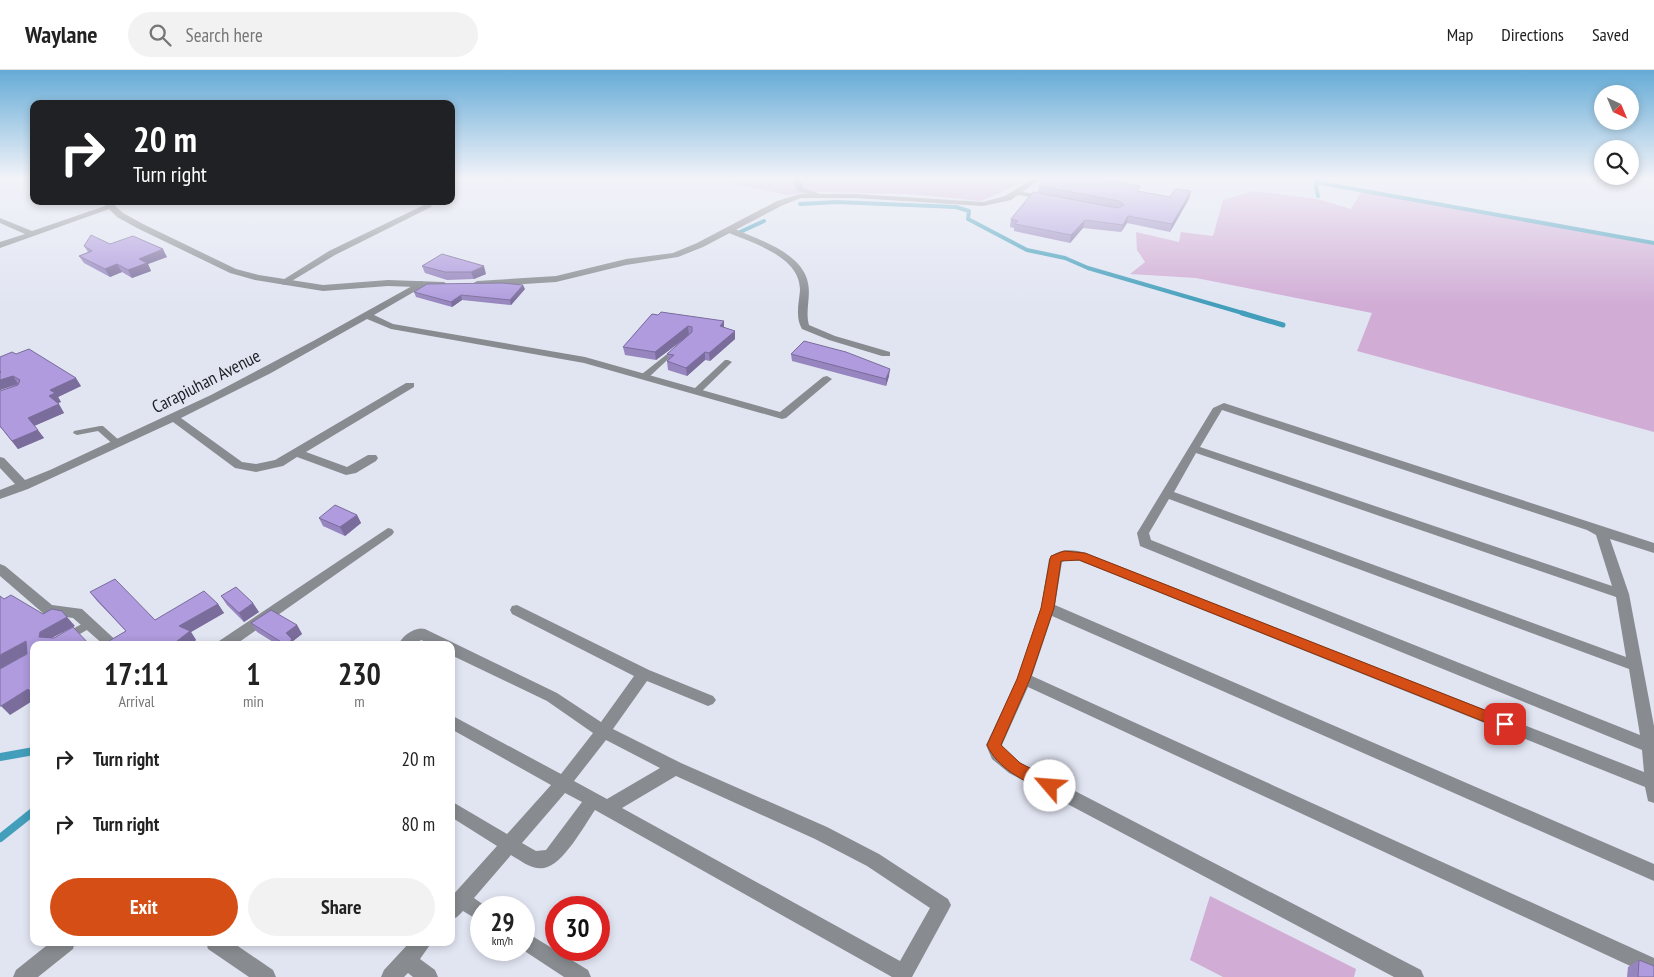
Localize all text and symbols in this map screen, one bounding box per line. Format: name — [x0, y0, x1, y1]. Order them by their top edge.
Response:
search box — [128, 12, 478, 57]
text: Waylane — [25, 19, 98, 50]
icon: search — [146, 21, 174, 49]
text: Search here — [186, 23, 263, 47]
text: Map — [1447, 23, 1473, 46]
text: Directions — [1501, 23, 1564, 46]
text: Saved — [1592, 23, 1629, 46]
north arrow — [1594, 85, 1639, 130]
map controls — [1594, 85, 1639, 185]
text: 20 m — [133, 116, 197, 162]
icon: right — [50, 120, 115, 185]
button: search — [1594, 140, 1639, 185]
text: Turn right — [133, 160, 207, 188]
street label: Carapiuhan Avenue — [148, 344, 264, 418]
text: 17:11 — [104, 654, 169, 693]
text: 1 — [246, 654, 261, 693]
text: 230 — [338, 654, 381, 693]
text: Arrival — [118, 691, 155, 711]
text: min — [243, 691, 264, 711]
text: m — [354, 691, 365, 711]
pin — [1484, 703, 1526, 745]
icon: arrive — [1491, 710, 1519, 738]
icon: right — [50, 745, 78, 773]
text: Turn right — [93, 747, 159, 771]
text: 20 m — [402, 747, 435, 771]
position arrow — [1023, 759, 1075, 811]
icon: right — [50, 810, 78, 838]
text: Turn right — [93, 812, 159, 836]
text: 80 m — [402, 812, 435, 836]
button: Exit — [50, 878, 238, 936]
button: Share — [248, 878, 435, 936]
speed limit sign: 30 — [545, 896, 610, 961]
text: 29 — [491, 906, 514, 938]
text: km/h — [492, 933, 513, 948]

